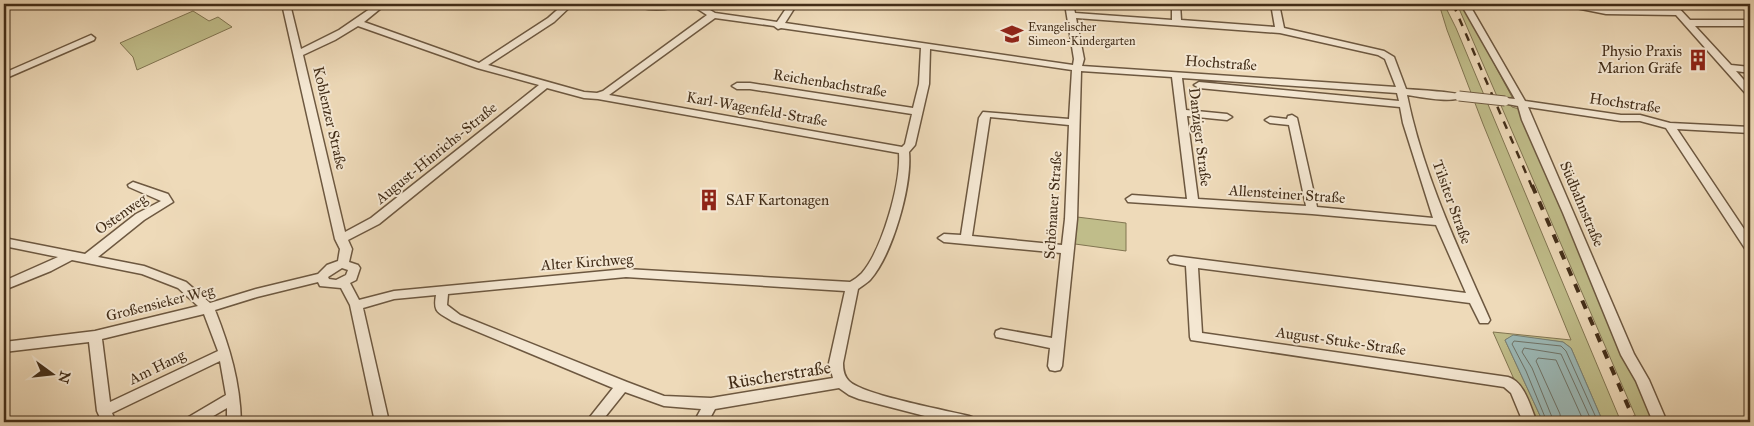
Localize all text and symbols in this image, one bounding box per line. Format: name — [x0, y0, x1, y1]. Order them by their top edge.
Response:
place label: Evangelischer Simeon-Kindergarten — [1028, 20, 1136, 49]
school or university icon: Evangelischer Simeon-Kindergarten — [999, 21, 1025, 47]
place label: Physio Praxis Marion Gräfe — [1597, 42, 1682, 77]
building icon: Physio Praxis Marion Gräfe — [1685, 47, 1711, 73]
street label: Hochstraße — [1185, 52, 1257, 74]
street label: Koblenzer Straße — [309, 65, 351, 171]
street label: Reichenbachstraße — [772, 65, 888, 101]
street label: Danziger Straße — [1185, 87, 1215, 187]
street label: Karl-Wagenfeld-Straße — [685, 88, 829, 130]
street label: Hochstraße — [1588, 89, 1662, 117]
street label: August-Hinrichs-Straße — [371, 98, 500, 208]
street label: Schönauer Straße — [1040, 150, 1066, 260]
street label: Tilsiter Straße — [1428, 157, 1476, 247]
street label: Südbahnstraße — [1556, 159, 1608, 249]
street label: Allensteiner Straße — [1227, 181, 1346, 207]
building icon: SAF Kartonagen — [696, 187, 722, 213]
street label: Ostenweg — [92, 189, 151, 238]
place label: SAF Kartonagen — [726, 191, 829, 209]
street label: Alter Kirchweg — [539, 250, 635, 274]
street label: Großensieker Weg — [104, 281, 217, 325]
street label: August-Stuke-Straße — [1274, 323, 1407, 359]
street label: Am Hang — [125, 345, 189, 389]
north arrow — [28, 348, 78, 398]
street label: Rüscherstraße — [726, 356, 832, 394]
text: N — [54, 369, 74, 385]

